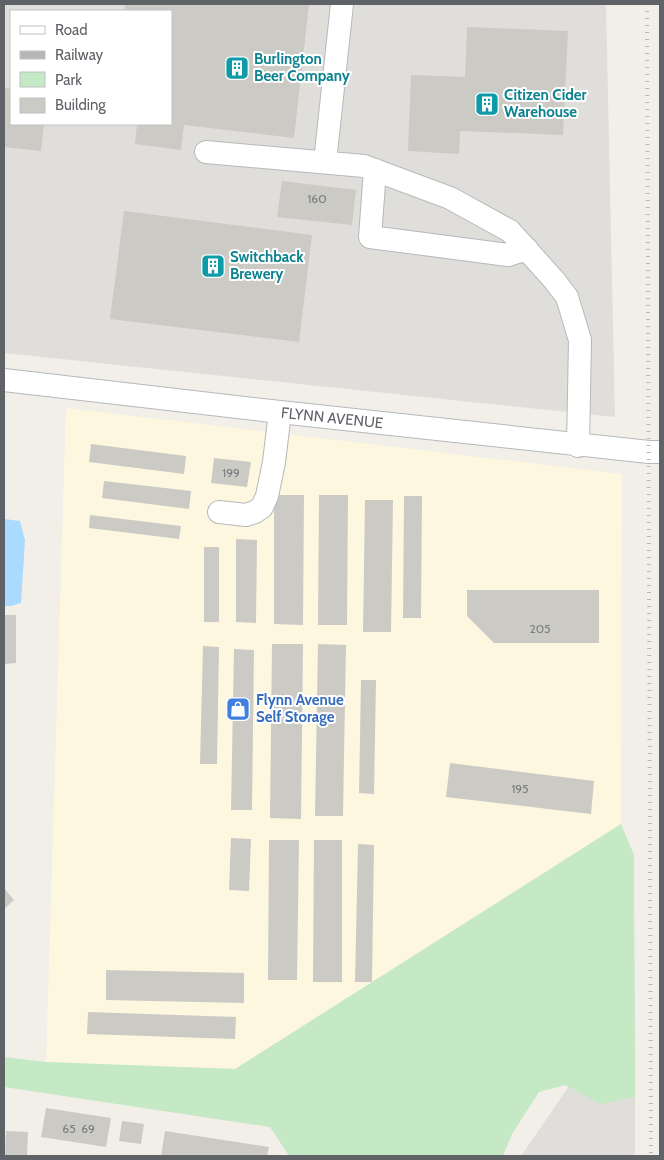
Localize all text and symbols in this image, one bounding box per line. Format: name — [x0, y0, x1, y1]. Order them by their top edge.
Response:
legend — [10, 10, 172, 125]
text: Road — [55, 21, 88, 39]
text: Railway — [55, 46, 104, 64]
place label: Burlington Beer Company — [254, 50, 351, 85]
building icon: Burlington Beer Company — [224, 55, 250, 81]
text: Park — [55, 71, 82, 89]
place label: Citizen Cider Warehouse — [504, 86, 587, 121]
building icon: Citizen Cider Warehouse — [474, 91, 500, 117]
text: Building — [55, 96, 106, 114]
house number: 160 — [307, 191, 327, 206]
place label: Switchback Brewery — [230, 248, 304, 283]
building icon: Switchback Brewery — [200, 253, 226, 279]
street label: FLYNN AVENUE — [280, 404, 384, 432]
house number: 199 — [222, 465, 240, 480]
house number: 205 — [529, 621, 551, 636]
place label: Flynn Avenue Self Storage — [256, 691, 344, 726]
shop icon: Flynn Avenue Self Storage — [225, 696, 251, 722]
house number: 195 — [511, 781, 529, 796]
house number: 65 — [62, 1121, 76, 1136]
house number: 69 — [81, 1121, 95, 1136]

